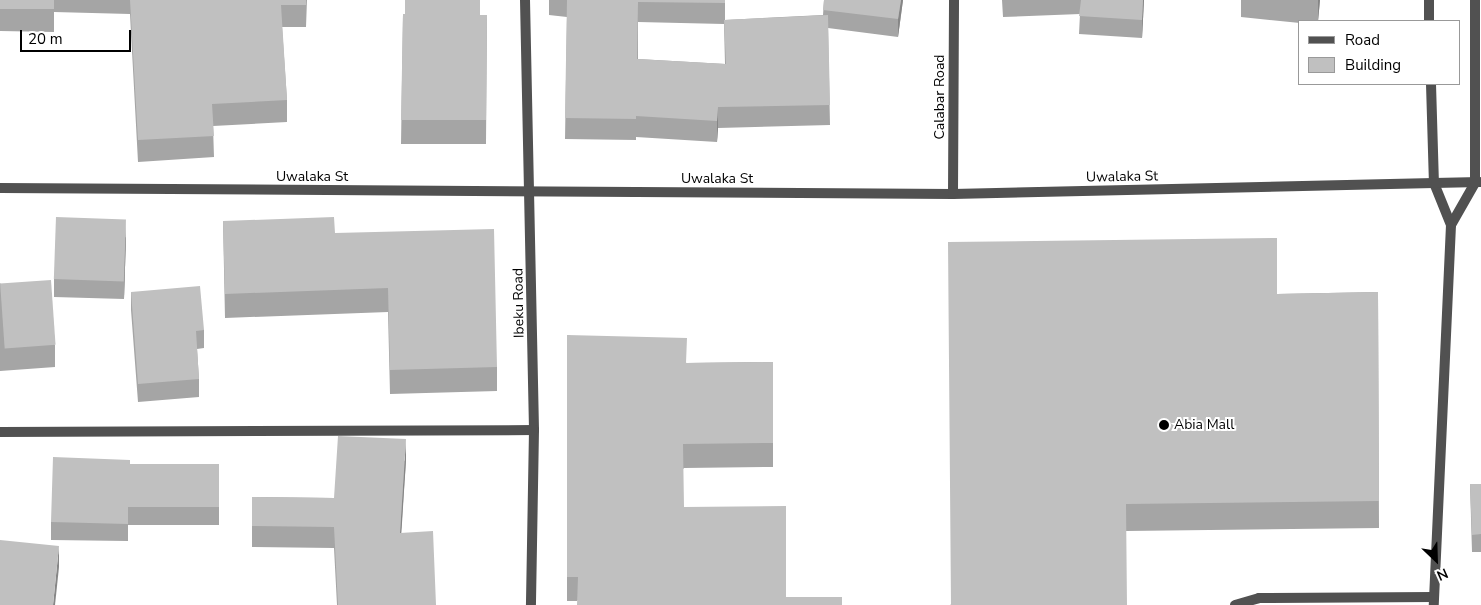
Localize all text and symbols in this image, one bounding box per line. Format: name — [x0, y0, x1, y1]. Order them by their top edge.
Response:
scale bar — [22, 20, 134, 52]
legend — [1298, 20, 1461, 85]
text: 20 m — [28, 29, 63, 49]
text: Road — [1345, 30, 1380, 50]
street label: Calabar Road — [932, 55, 948, 139]
text: Building — [1345, 55, 1401, 75]
street label: Uwalaka St — [1086, 168, 1158, 186]
street label: Uwalaka St — [276, 169, 348, 185]
street label: Uwalaka St — [681, 171, 753, 187]
street label: Ibeku Road — [510, 268, 528, 338]
place label: Abia Mall — [1174, 417, 1234, 433]
marker: Abia Mall — [1158, 419, 1170, 431]
north arrow — [1411, 535, 1461, 585]
text: N — [1434, 563, 1451, 585]

